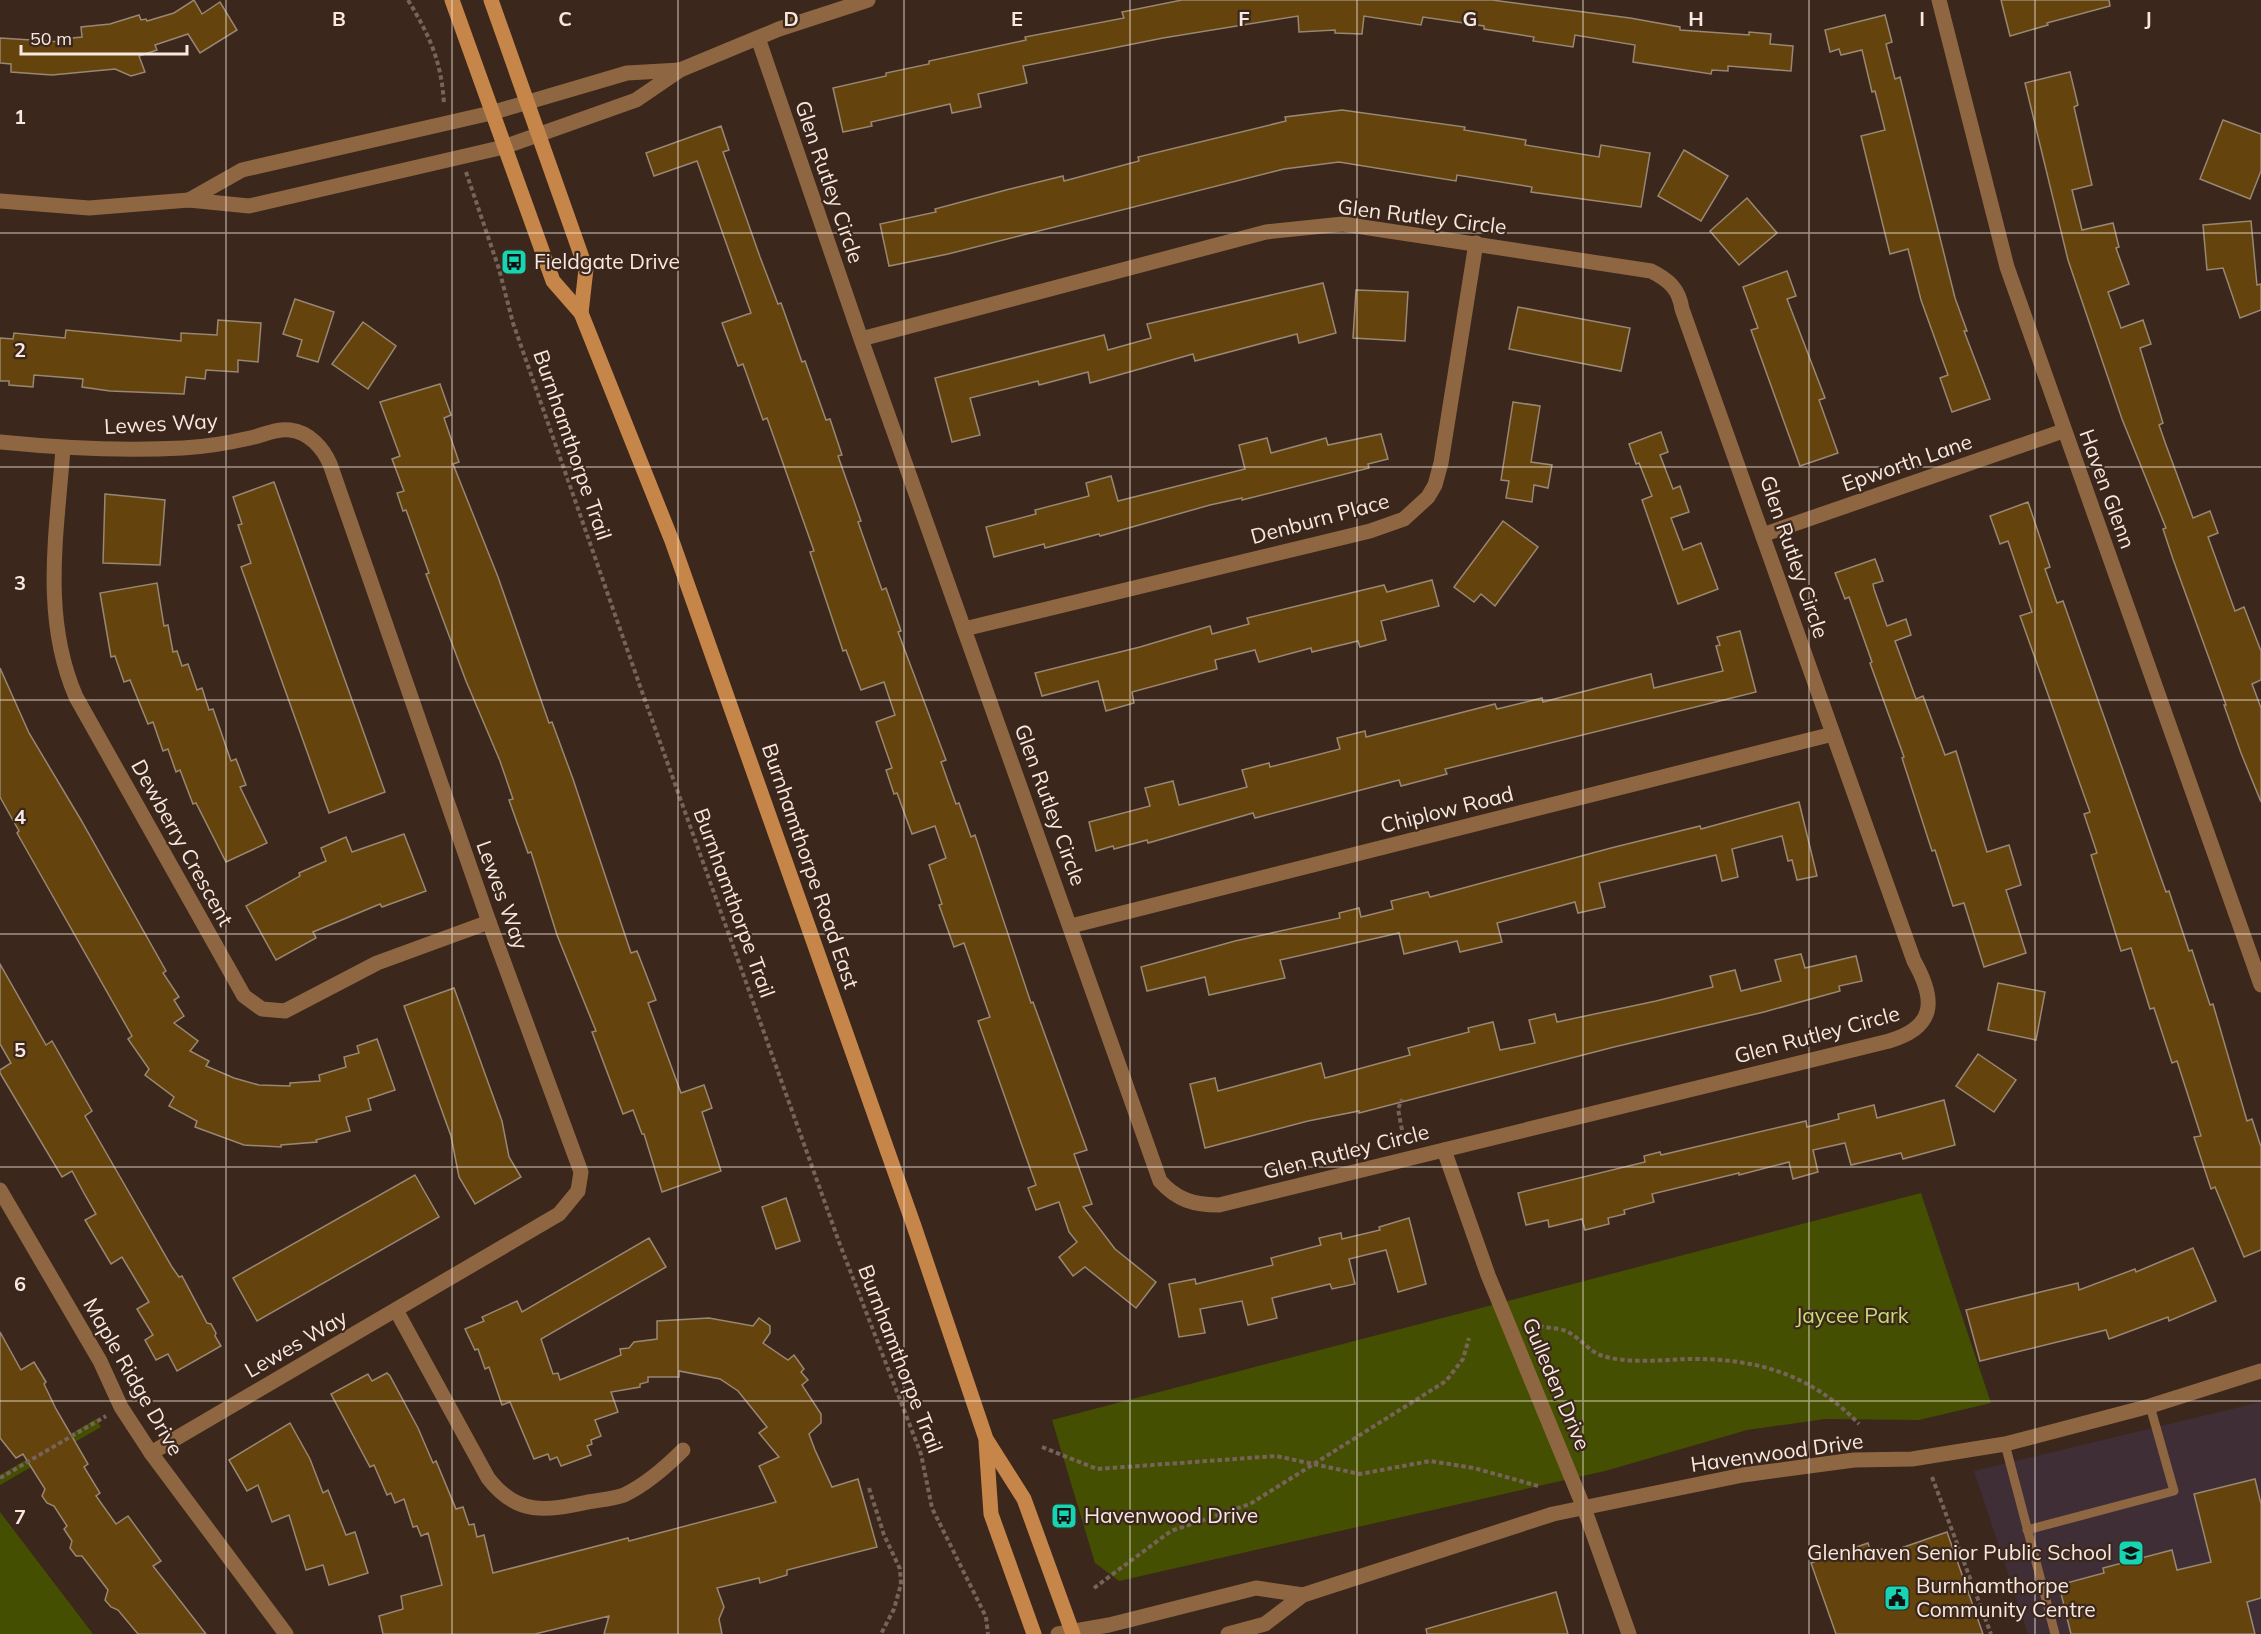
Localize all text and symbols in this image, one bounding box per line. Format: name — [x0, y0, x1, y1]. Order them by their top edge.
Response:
text: B — [332, 6, 346, 31]
text: C — [558, 6, 572, 31]
text: D — [783, 6, 799, 31]
text: E — [1011, 6, 1023, 31]
text: F — [1238, 6, 1250, 31]
text: G — [1463, 6, 1477, 31]
text: H — [1688, 6, 1704, 31]
text: I — [1919, 6, 1925, 31]
text: J — [2144, 6, 2152, 31]
scale bar — [21, 18, 188, 56]
text: 50 m — [30, 27, 72, 50]
street label: Glen Rutley Circle — [790, 97, 870, 266]
text: 1 — [14, 104, 26, 129]
street label: Glen Rutley Circle — [1336, 193, 1508, 239]
bus stop icon: Fieldgate Drive — [499, 247, 529, 277]
place label: Fieldgate Drive — [534, 248, 680, 274]
text: 2 — [14, 337, 26, 362]
street label: Burnhamthorpe Trail — [528, 346, 618, 543]
street label: Lewes Way — [103, 407, 218, 439]
street label: Haven Glenn — [2074, 425, 2142, 552]
street label: Epworth Lane — [1838, 428, 1975, 496]
street label: Glen Rutley Circle — [1755, 472, 1835, 641]
street label: Denburn Place — [1248, 487, 1392, 549]
text: 3 — [14, 570, 26, 595]
street label: Glen Rutley Circle — [1010, 720, 1092, 889]
street label: Burnhamthorpe Road East — [757, 740, 865, 992]
street label: Dewberry Crescent — [126, 755, 240, 930]
street label: Chiplow Road — [1377, 780, 1516, 838]
text: 4 — [14, 804, 26, 829]
street label: Burnhamthorpe Trail — [689, 804, 781, 1001]
street label: Lewes Way — [471, 837, 535, 953]
street label: Glen Rutley Circle — [1731, 999, 1902, 1069]
text: 5 — [14, 1037, 26, 1062]
street label: Glen Rutley Circle — [1260, 1118, 1431, 1184]
street label: Burnhamthorpe Trail — [853, 1261, 949, 1456]
text: 6 — [14, 1271, 26, 1296]
street label: Maple Ridge Drive — [78, 1293, 190, 1460]
park label: Jaycee Park — [1795, 1302, 1909, 1328]
street label: Lewes Way — [240, 1303, 351, 1383]
street label: Gulleden Drive — [1517, 1313, 1597, 1454]
street label: Havenwood Drive — [1689, 1427, 1865, 1477]
bus stop icon: Havenwood Drive — [1049, 1501, 1079, 1531]
place label: Havenwood Drive — [1084, 1502, 1258, 1528]
text: 7 — [14, 1504, 26, 1529]
school or university icon: Glenhaven Senior Public School — [2116, 1538, 2146, 1568]
place label: Glenhaven Senior Public School — [1807, 1539, 2112, 1565]
place label: Burnhamthorpe Community Centre — [1916, 1572, 2096, 1622]
public building icon: Burnhamthorpe Community Centre — [1882, 1583, 1912, 1613]

